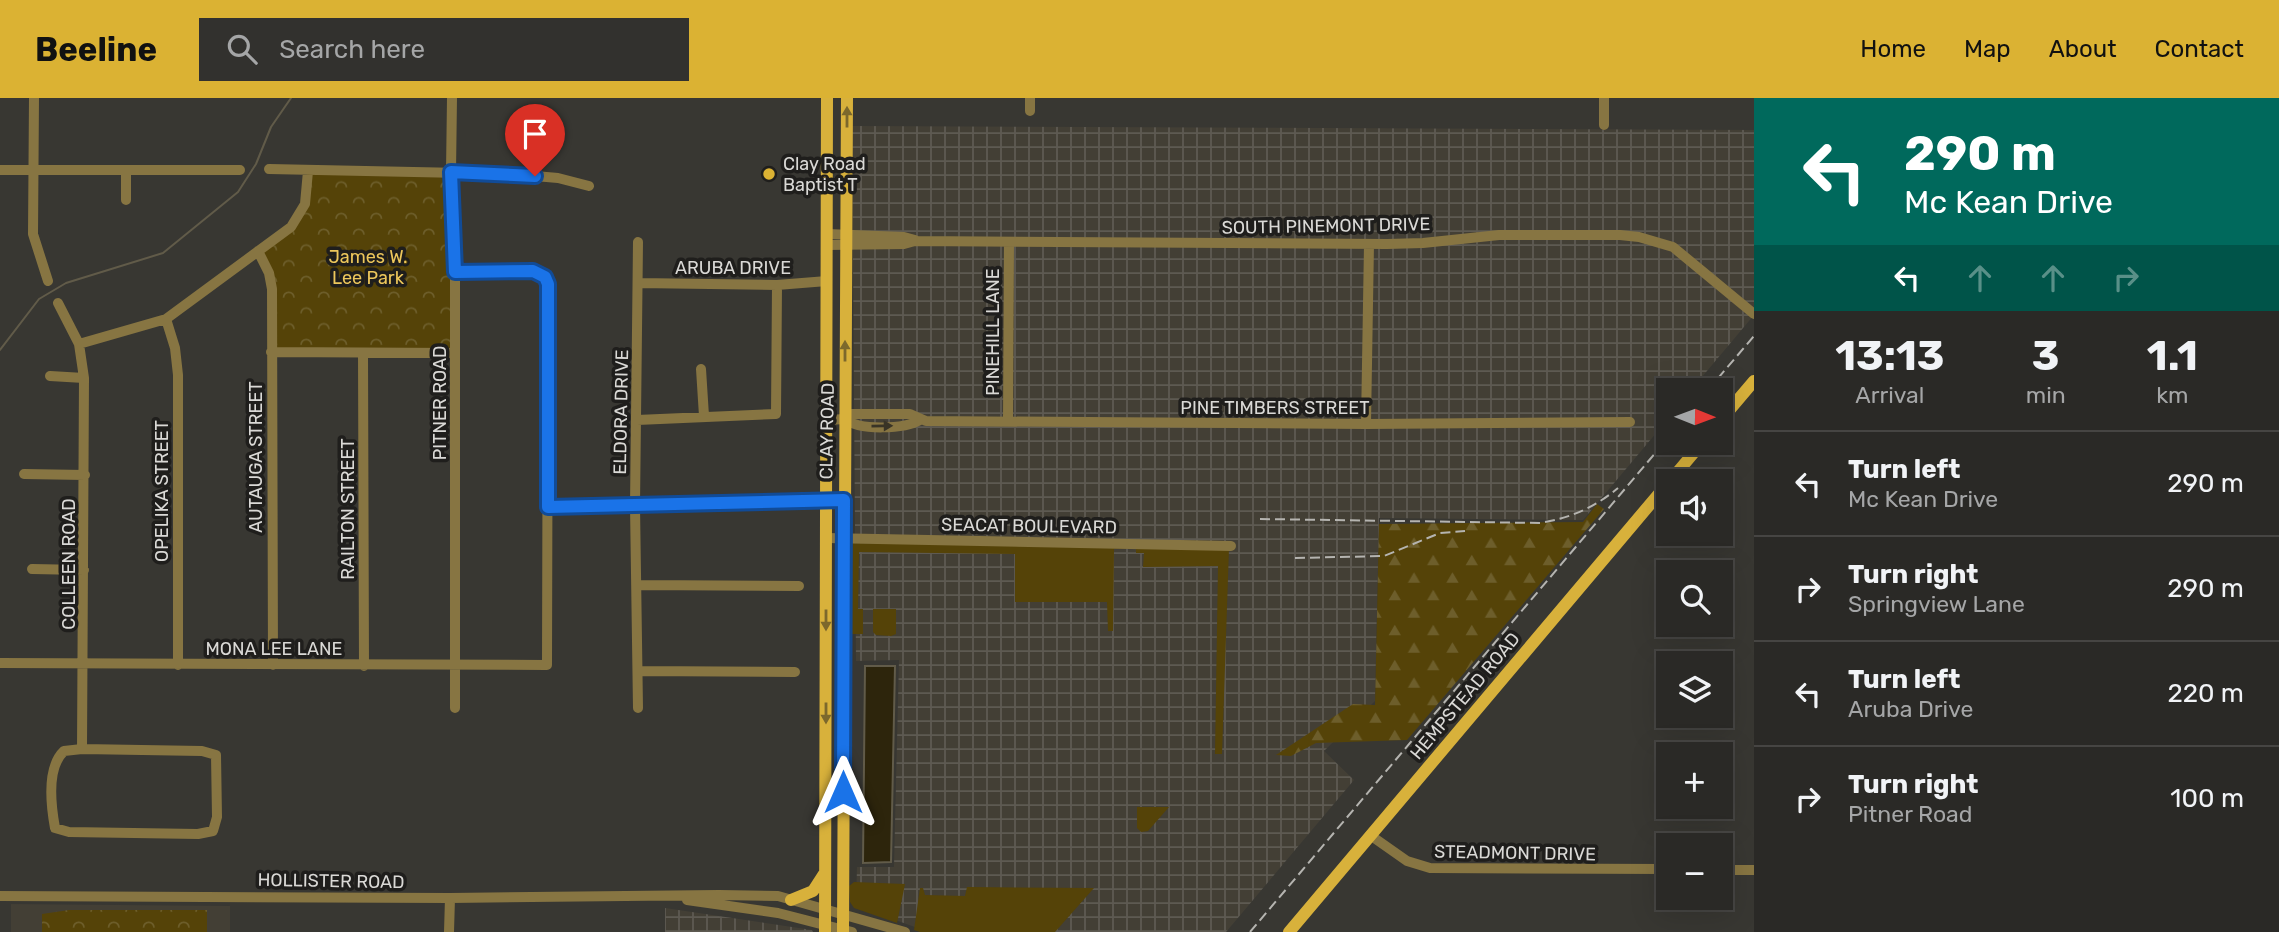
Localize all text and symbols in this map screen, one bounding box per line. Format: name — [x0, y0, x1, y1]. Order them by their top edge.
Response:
search box — [199, 18, 689, 81]
text: Beeline — [35, 30, 157, 69]
icon: search — [223, 30, 261, 68]
text: Search here — [279, 34, 425, 65]
text: Home — [1860, 35, 1926, 63]
text: Map — [1964, 35, 2011, 63]
text: About — [2049, 35, 2117, 63]
text: Contact — [2155, 35, 2244, 63]
pin — [505, 104, 565, 176]
one-way arrow — [841, 106, 852, 128]
icon: arrive — [516, 115, 554, 153]
text: 290 m — [1904, 124, 2056, 182]
icon: left — [1789, 126, 1880, 217]
place label: Clay Road Baptist T — [783, 153, 866, 196]
marker: Clay Road Baptist T — [761, 166, 777, 182]
text: Mc Kean Drive — [1904, 183, 2113, 221]
street label: SOUTH PINEMONT DRIVE — [1221, 213, 1431, 239]
park label: James W. Lee Park — [329, 246, 407, 289]
street label: ARUBA DRIVE — [675, 257, 791, 279]
icon: left — [1888, 259, 1926, 297]
icon: ahead — [1961, 259, 1999, 297]
icon: ahead — [2034, 259, 2072, 297]
icon: right — [2107, 259, 2145, 297]
street label: PINEHILL LANE — [982, 268, 1004, 396]
text: 13:13 — [1835, 331, 1945, 381]
text: 3 — [2032, 331, 2060, 381]
text: 1.1 — [2147, 331, 2198, 381]
one-way arrow — [839, 340, 851, 362]
street label: PITNER ROAD — [429, 346, 451, 460]
street label: ELDORA DRIVE — [609, 349, 633, 475]
north arrow — [1656, 378, 1732, 455]
map controls — [1656, 378, 1733, 910]
street label: AUTAUGA STREET — [245, 381, 267, 533]
text: Arrival — [1855, 381, 1924, 409]
text: min — [2026, 381, 2066, 409]
text: km — [2156, 381, 2188, 409]
street label: CLAY ROAD — [815, 383, 839, 479]
street label: PINE TIMBERS STREET — [1180, 397, 1370, 419]
street label: OPELIKA STREET — [151, 420, 173, 562]
one-way arrow — [872, 420, 894, 432]
street label: RAILTON STREET — [337, 438, 359, 580]
text: Turn left — [1848, 454, 1960, 485]
icon: left — [1789, 465, 1827, 503]
text: 290 m — [2167, 468, 2244, 499]
button: sound — [1656, 469, 1733, 546]
text: Mc Kean Drive — [1848, 485, 1998, 513]
street label: COLLEEN ROAD — [58, 498, 80, 630]
street label: SEACAT BOULEVARD — [941, 513, 1117, 539]
text: Turn right — [1848, 559, 1978, 590]
button: search — [1656, 560, 1733, 637]
icon: right — [1789, 570, 1827, 608]
text: 290 m — [2167, 573, 2244, 604]
text: Springview Lane — [1848, 590, 2025, 618]
one-way arrow — [820, 609, 832, 631]
street label: HEMPSTEAD ROAD — [1405, 628, 1525, 764]
street label: MONA LEE LANE — [206, 638, 342, 660]
button: layers — [1656, 651, 1733, 728]
text: Turn left — [1848, 664, 1960, 695]
icon: left — [1789, 675, 1827, 713]
text: 220 m — [2167, 678, 2244, 709]
text: Aruba Drive — [1848, 695, 1973, 723]
one-way arrow — [820, 702, 832, 724]
button: + — [1656, 742, 1733, 819]
position arrow — [806, 755, 880, 829]
text: Turn right — [1848, 769, 1978, 800]
icon: right — [1789, 780, 1827, 818]
text: 100 m — [2170, 783, 2244, 814]
text: Pitner Road — [1848, 800, 1973, 828]
button: − — [1656, 833, 1733, 910]
street label: STEADMONT DRIVE — [1434, 841, 1596, 865]
street label: HOLLISTER ROAD — [257, 869, 405, 893]

